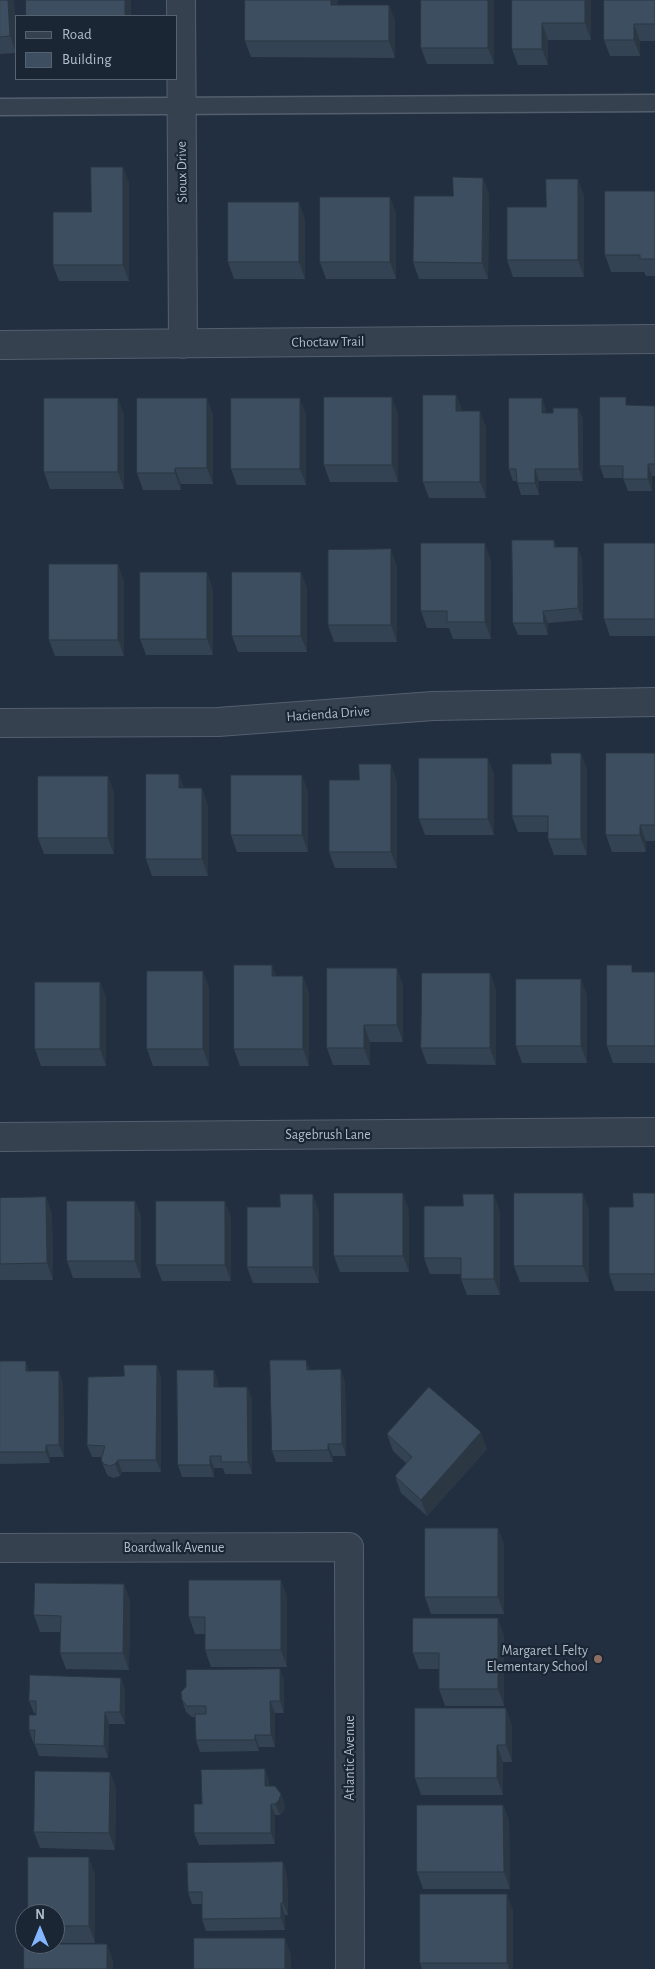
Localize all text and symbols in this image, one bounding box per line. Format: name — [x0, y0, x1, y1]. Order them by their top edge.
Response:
legend — [15, 15, 178, 80]
text: Road — [62, 27, 92, 42]
text: Building — [62, 52, 112, 67]
street label: Sioux Drive — [173, 141, 191, 203]
street label: Choctaw Trail — [291, 333, 365, 351]
street label: Hacienda Drive — [286, 703, 370, 725]
street label: Sagebrush Lane — [285, 1127, 371, 1143]
street label: Boardwalk Avenue — [124, 1540, 224, 1556]
place label: Margaret L Felty Elementary School — [487, 1643, 588, 1675]
marker: Margaret L Felty Elementary School — [592, 1653, 604, 1665]
street label: Atlantic Avenue — [342, 1715, 358, 1801]
north arrow — [15, 1904, 65, 1954]
text: N — [35, 1908, 45, 1922]

